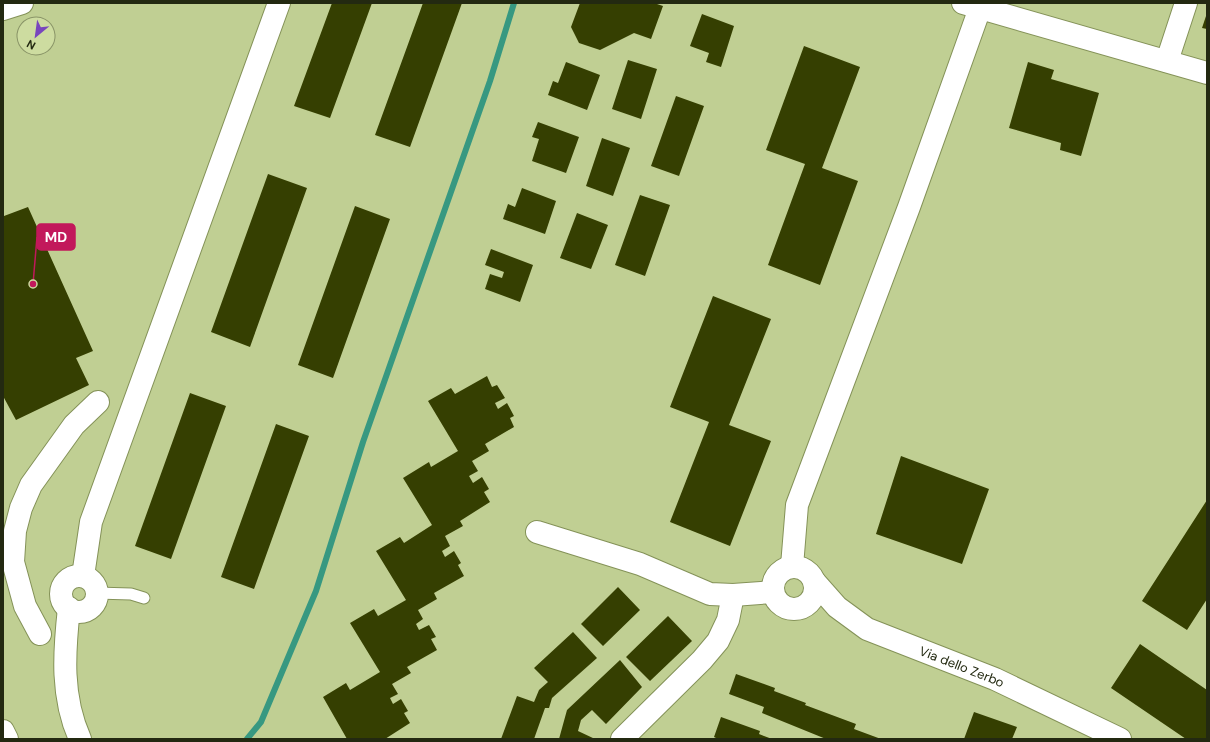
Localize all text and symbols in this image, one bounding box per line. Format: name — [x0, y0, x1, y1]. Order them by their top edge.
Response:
north arrow — [16, 16, 56, 56]
text: N — [24, 37, 38, 53]
callout: MD — [37, 224, 75, 250]
text: MD — [45, 228, 67, 246]
street label: Via dello Zerbo — [917, 642, 1007, 691]

